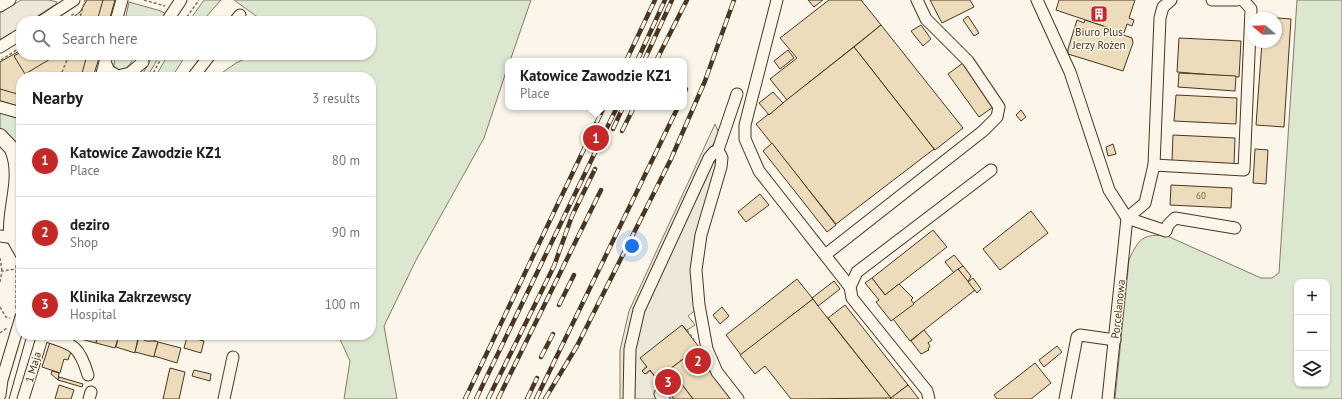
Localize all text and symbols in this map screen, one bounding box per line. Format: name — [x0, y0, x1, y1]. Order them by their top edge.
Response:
building icon: Biuro Plus Jerzy Rożen — [1089, 4, 1109, 24]
north arrow — [1246, 12, 1282, 48]
search box — [16, 16, 376, 60]
place label: Biuro Plus Jerzy Rożen — [1071, 25, 1126, 52]
icon: search — [30, 27, 52, 49]
text: Search here — [62, 29, 138, 48]
popup — [505, 58, 687, 110]
text: Katowice Zawodzie KZ1 — [520, 66, 672, 85]
text: Place — [520, 85, 550, 102]
text: Nearby — [32, 87, 83, 109]
text: 3 results — [312, 90, 360, 107]
pin: 1 — [583, 123, 609, 153]
text: Katowice Zawodzie KZ1 — [70, 143, 222, 162]
text: 1 — [41, 152, 49, 169]
text: 80 m — [332, 152, 360, 169]
text: Place — [70, 162, 100, 179]
house number: 60 — [1196, 190, 1206, 201]
text: deziro — [70, 215, 110, 234]
text: 2 — [41, 224, 49, 241]
text: 90 m — [332, 224, 360, 241]
text: Shop — [70, 234, 98, 251]
your location — [622, 236, 642, 256]
street label: Porcelanowa — [1108, 279, 1128, 339]
map controls — [1294, 279, 1330, 387]
button: + — [1294, 279, 1330, 315]
text: Klinika Zakrzewscy — [70, 287, 191, 306]
text: 3 — [41, 296, 49, 313]
text: 100 m — [325, 296, 360, 313]
text: Hospital — [70, 306, 116, 323]
button: − — [1294, 315, 1330, 351]
pin: 2 — [685, 346, 711, 376]
street label: 1 Maja — [22, 350, 44, 384]
button: layers — [1294, 351, 1330, 387]
pin: 3 — [655, 367, 681, 397]

